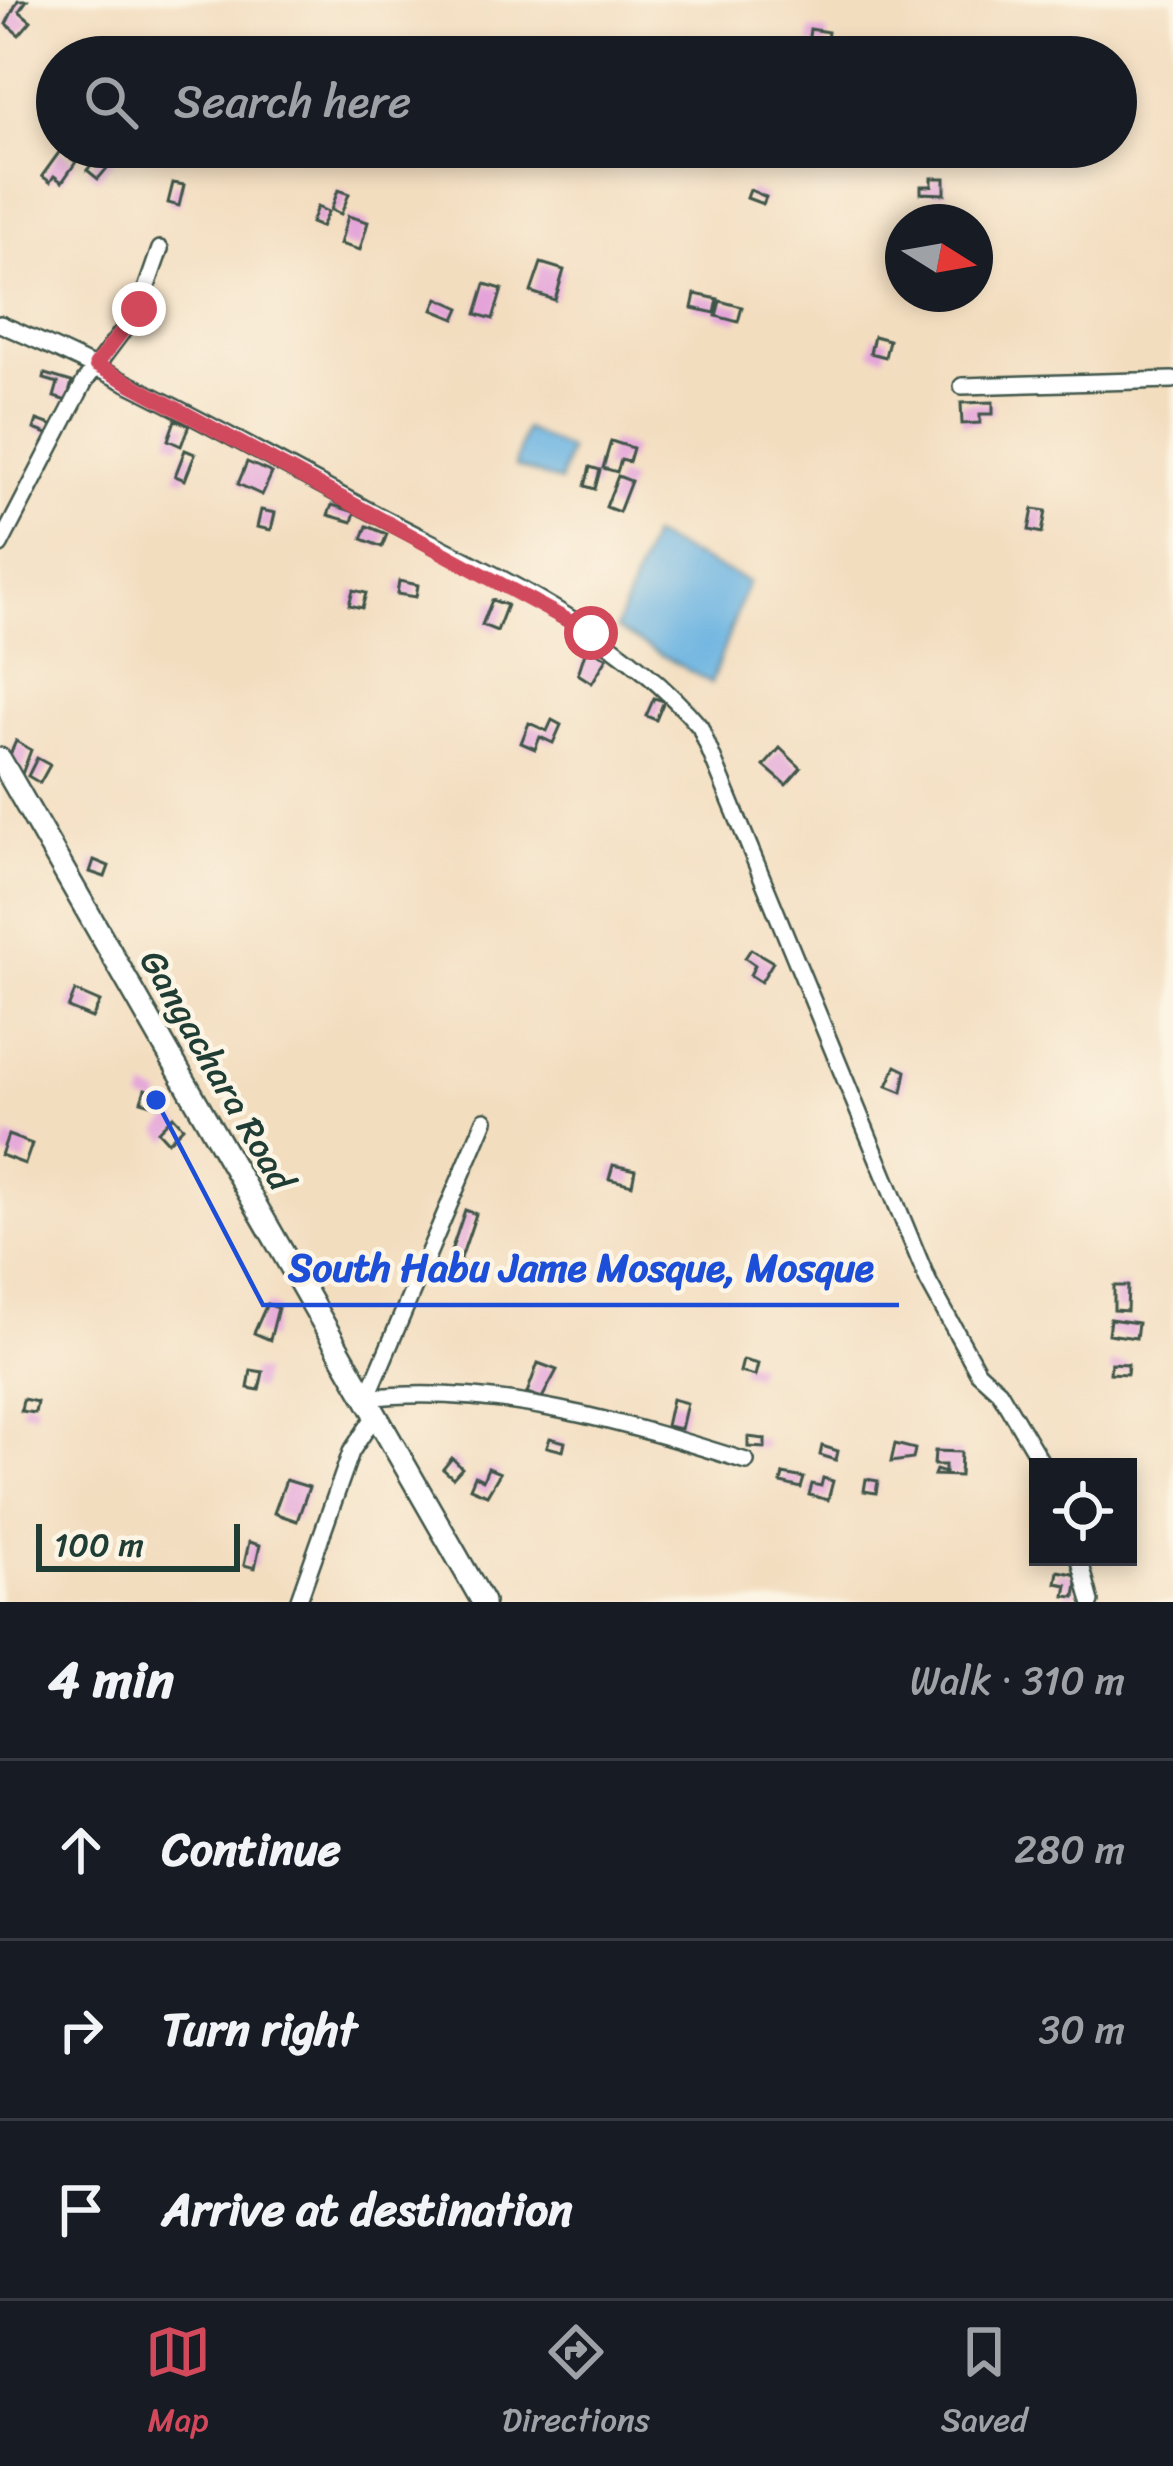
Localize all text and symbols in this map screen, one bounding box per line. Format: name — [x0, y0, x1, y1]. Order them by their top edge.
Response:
search box — [36, 36, 1137, 168]
text: Search here — [174, 62, 411, 142]
icon: search — [78, 69, 144, 135]
north arrow — [885, 204, 993, 312]
route end — [112, 282, 166, 336]
route start — [564, 606, 618, 660]
street label: Gangachara Road — [122, 937, 313, 1205]
callout: South Habu Jame Mosque, Mosque — [263, 1230, 899, 1305]
text: South Habu Jame Mosque, Mosque — [287, 1233, 874, 1302]
map controls — [1029, 1458, 1137, 1566]
button: locate — [1029, 1458, 1137, 1566]
text: 100 m — [54, 1516, 144, 1574]
scale bar — [36, 1518, 240, 1571]
text: 4 min — [48, 1635, 174, 1725]
text: Walk · 310 m — [910, 1646, 1125, 1715]
text: Continue — [162, 1810, 341, 1890]
text: 280 m — [1014, 1815, 1125, 1884]
icon: ahead — [48, 1817, 114, 1883]
text: Turn right — [162, 1990, 357, 2070]
text: 30 m — [1039, 1995, 1125, 2064]
icon: right — [48, 1997, 114, 2063]
text: Arrive at destination — [162, 2170, 572, 2250]
icon: arrive — [48, 2177, 114, 2243]
tab: Map — [145, 2319, 211, 2449]
tab: Directions — [502, 2319, 650, 2449]
tab: Saved — [941, 2319, 1028, 2449]

